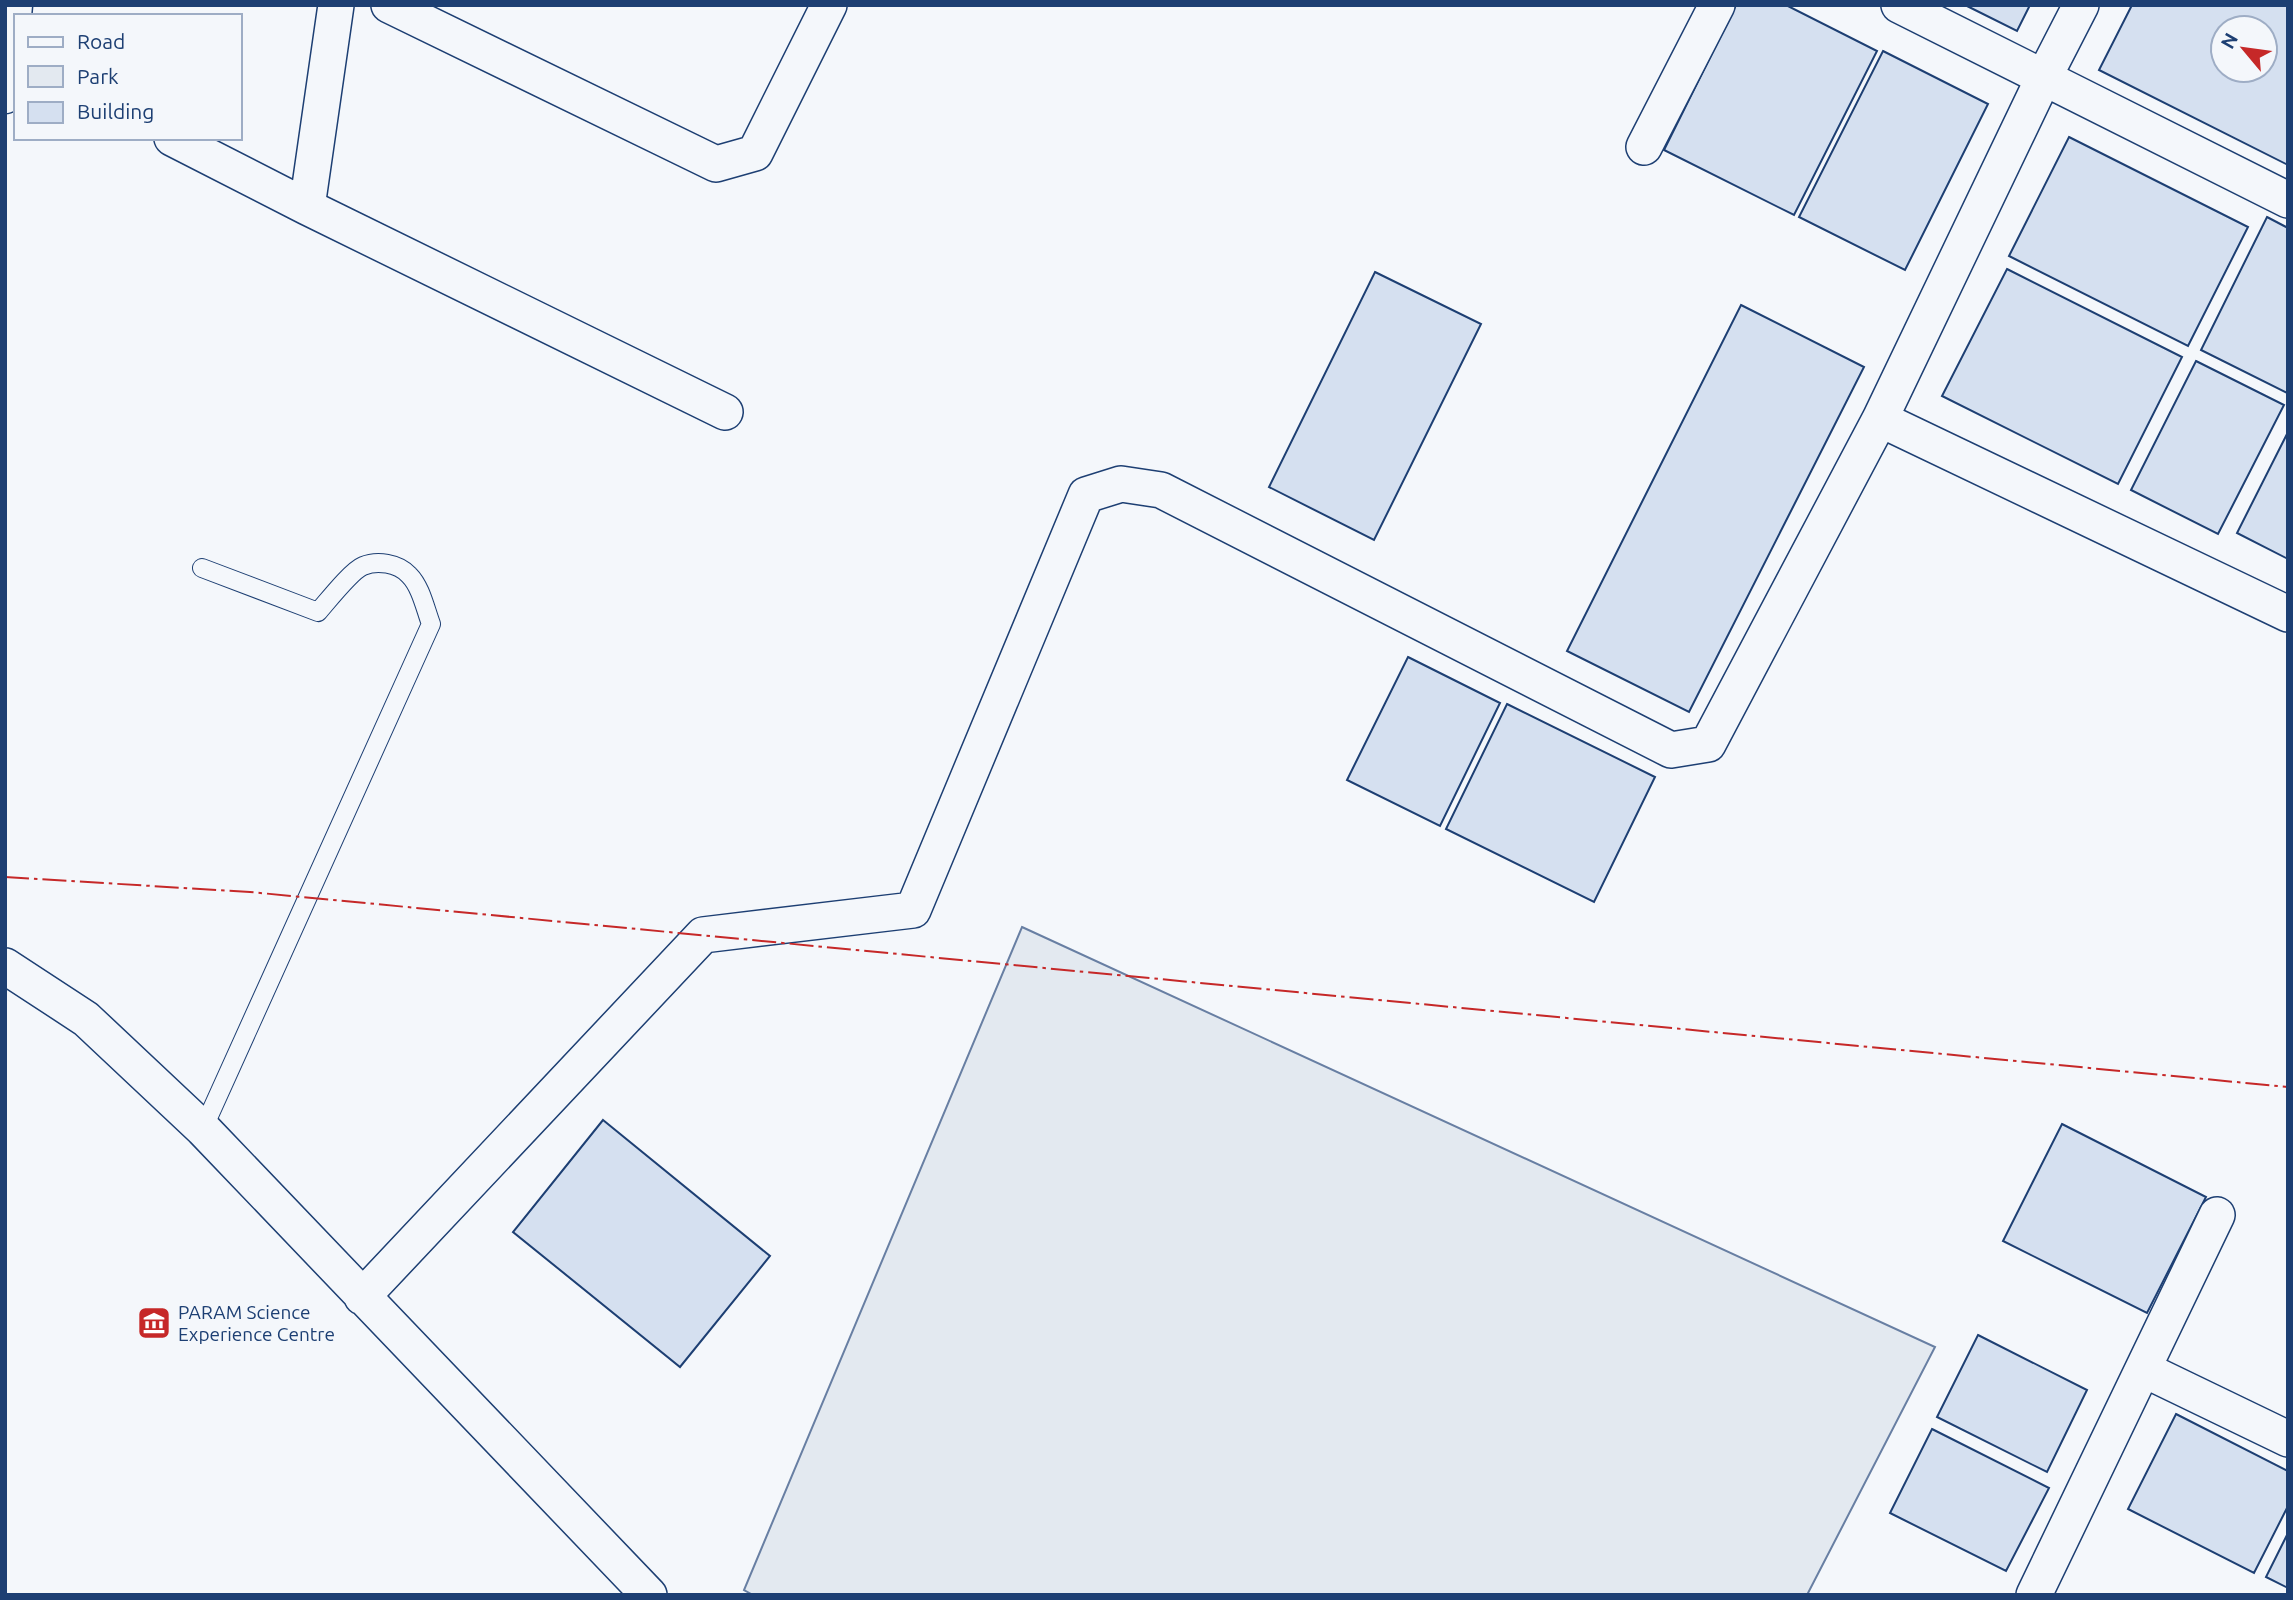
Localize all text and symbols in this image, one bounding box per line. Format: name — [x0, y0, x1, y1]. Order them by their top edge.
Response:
legend — [14, 14, 242, 140]
north arrow — [2209, 14, 2279, 84]
text: Road — [77, 29, 125, 53]
text: N — [2216, 29, 2242, 52]
text: Park — [77, 64, 119, 88]
text: Building — [77, 99, 154, 123]
place label: PARAM Science Experience Centre — [178, 1301, 335, 1345]
museum icon: PARAM Science Experience Centre — [135, 1304, 173, 1342]

